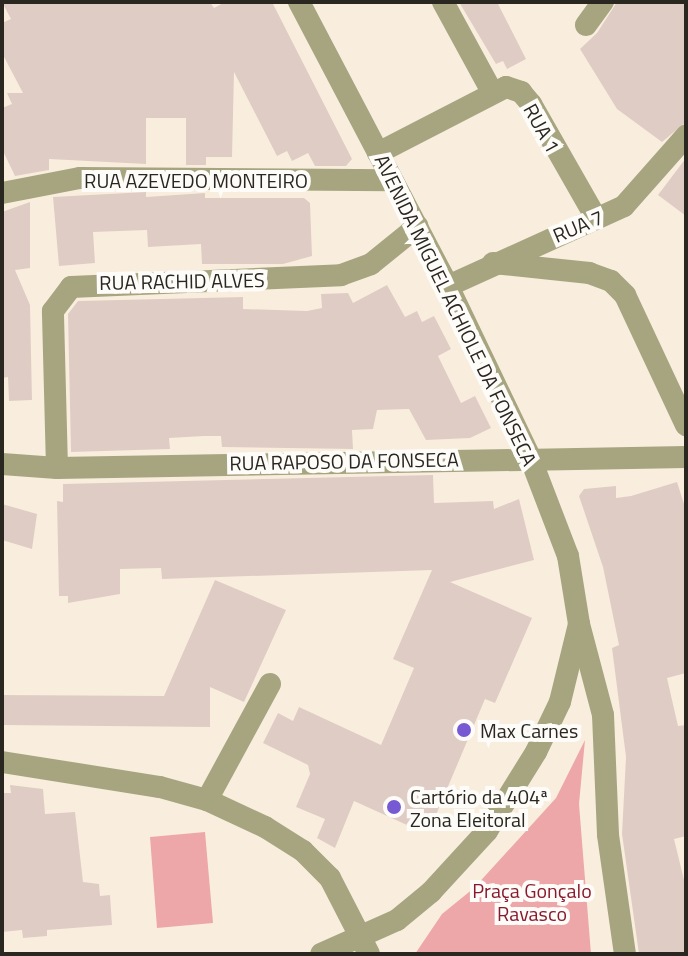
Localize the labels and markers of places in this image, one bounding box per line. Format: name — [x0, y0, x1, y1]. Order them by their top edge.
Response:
place label: Max Carnes — [480, 718, 578, 742]
marker: Max Carnes — [455, 721, 473, 739]
place label: Cartório da 404ª Zona Eleitoral — [410, 784, 548, 831]
marker: Cartório da 404ª Zona Eleitoral — [385, 798, 403, 816]

